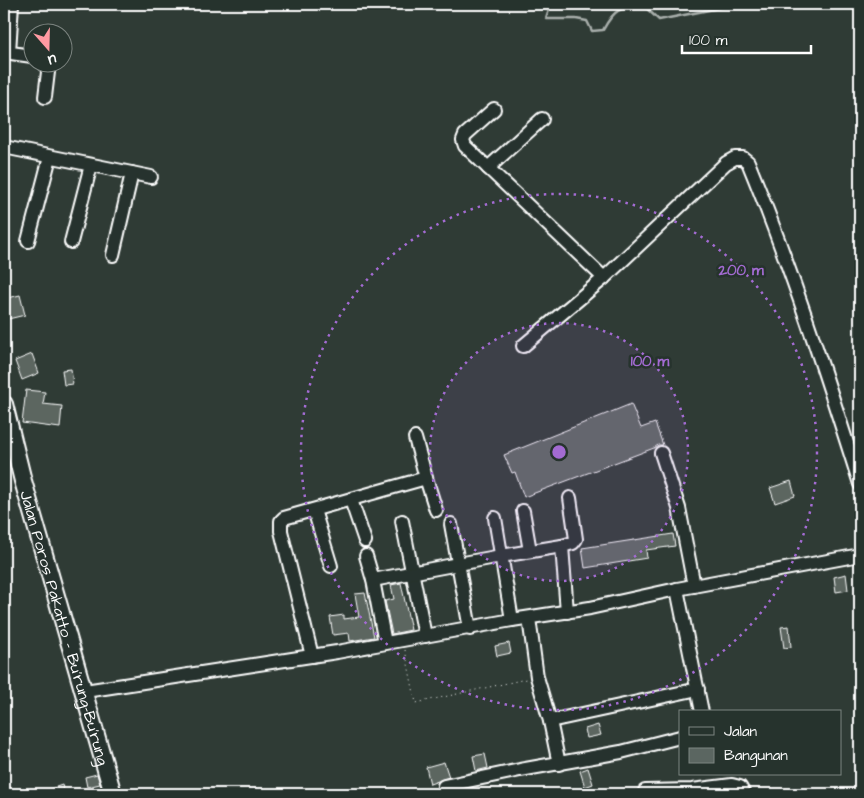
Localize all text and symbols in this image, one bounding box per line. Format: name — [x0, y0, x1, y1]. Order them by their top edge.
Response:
north arrow — [22, 22, 72, 72]
scale bar — [682, 22, 810, 54]
text: 100 m — [689, 30, 728, 51]
text: U — [45, 49, 59, 70]
text: 200 m — [717, 260, 764, 281]
text: 100 m — [631, 351, 670, 372]
centre of rings — [550, 443, 568, 461]
street label: Jalan Poros Pakatto - Bu'rung-Bu'rung — [14, 488, 114, 768]
legend — [679, 710, 842, 776]
text: Jalan — [724, 721, 758, 742]
text: Bangunan — [724, 745, 788, 767]

